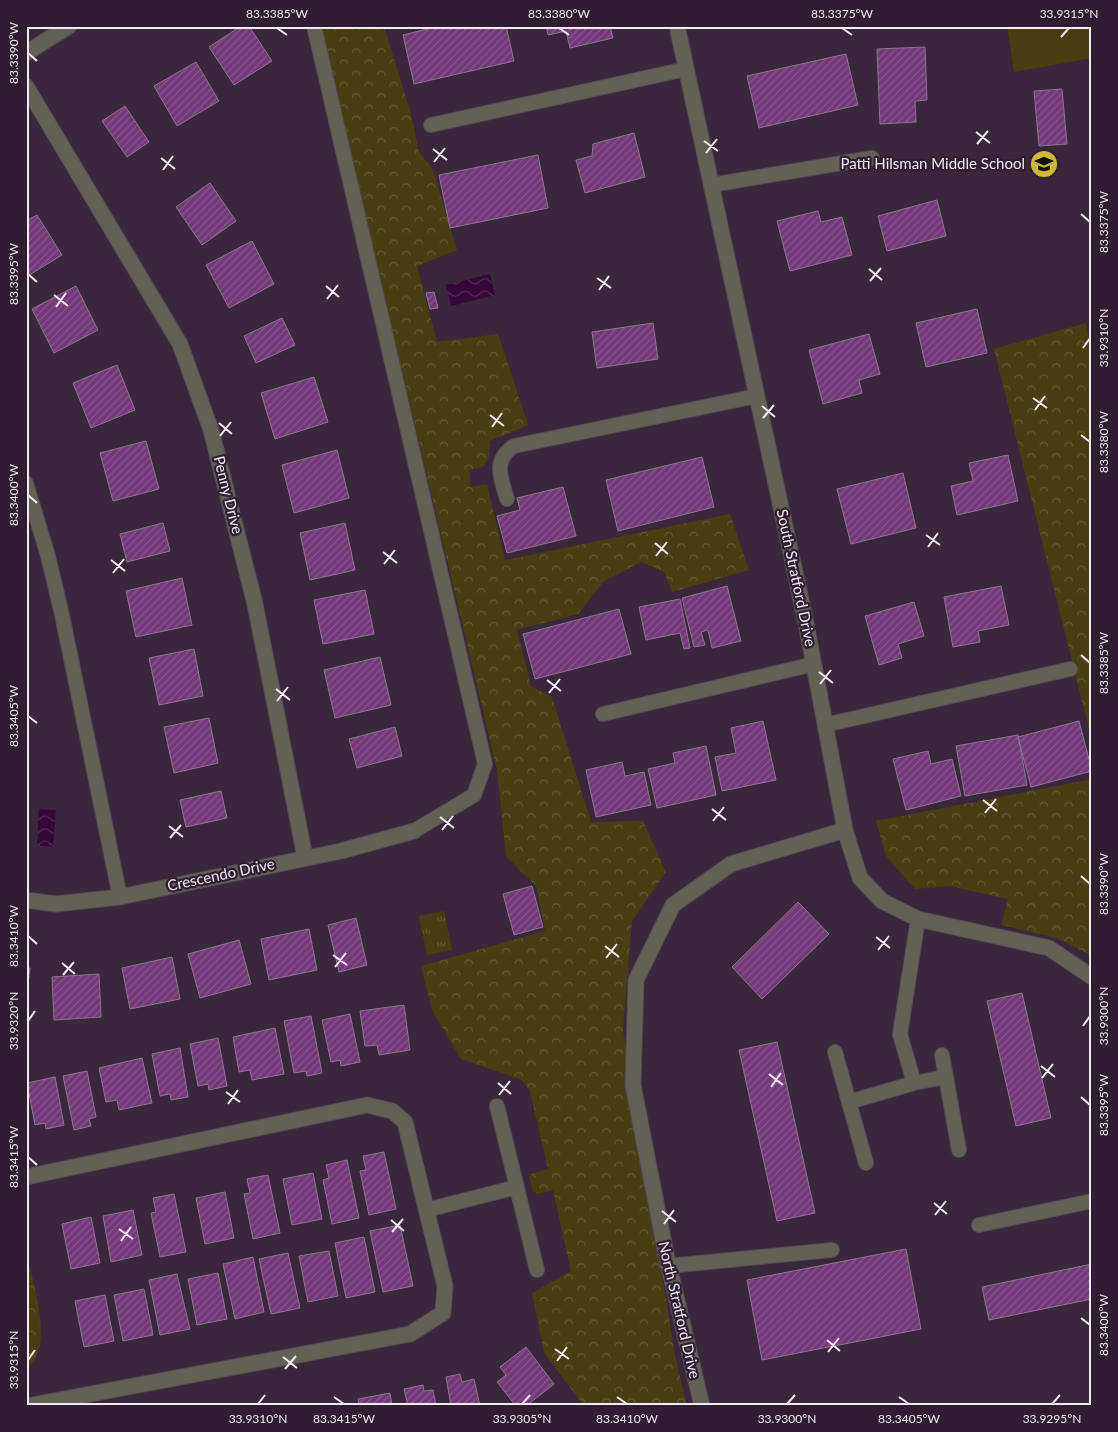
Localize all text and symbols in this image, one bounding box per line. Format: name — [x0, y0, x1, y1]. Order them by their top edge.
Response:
text: 83.3385°W — [246, 6, 309, 21]
text: 83.3380°W — [528, 6, 591, 21]
text: 83.3375°W — [811, 6, 874, 21]
text: 33.9315°N — [1040, 6, 1098, 21]
text: 83.3390°W — [6, 21, 21, 84]
school or university icon: Patti Hilsman Middle School — [1029, 149, 1059, 179]
place label: Patti Hilsman Middle School — [840, 154, 1025, 172]
text: 83.3375°W — [1096, 190, 1111, 253]
text: 83.3395°W — [6, 242, 21, 305]
text: 33.9310°N — [1096, 309, 1111, 367]
text: 83.3380°W — [1096, 410, 1111, 473]
street label: Penny Drive — [211, 454, 247, 536]
text: 83.3400°W — [6, 463, 21, 526]
street label: South Stratford Drive — [774, 507, 820, 648]
text: 83.3385°W — [1096, 631, 1111, 694]
text: 83.3405°W — [6, 684, 21, 747]
text: 83.3390°W — [1096, 852, 1111, 915]
street label: Crescendo Drive — [165, 854, 276, 894]
text: 83.3410°W — [6, 904, 21, 967]
text: 33.9300°N — [1096, 987, 1111, 1045]
text: 33.9320°N — [6, 992, 21, 1050]
text: 83.3395°W — [1096, 1073, 1111, 1136]
text: 83.3415°W — [6, 1125, 21, 1188]
street label: North Stratford Drive — [655, 1239, 705, 1380]
text: 83.3400°W — [1096, 1293, 1111, 1356]
text: 33.9315°N — [6, 1331, 21, 1389]
text: 33.9310°N — [229, 1411, 287, 1426]
text: 83.3415°W — [313, 1411, 376, 1426]
text: 33.9305°N — [493, 1411, 551, 1426]
text: 83.3410°W — [596, 1411, 659, 1426]
text: 33.9300°N — [758, 1411, 816, 1426]
text: 83.3405°W — [878, 1411, 941, 1426]
text: 33.9295°N — [1023, 1411, 1081, 1426]

